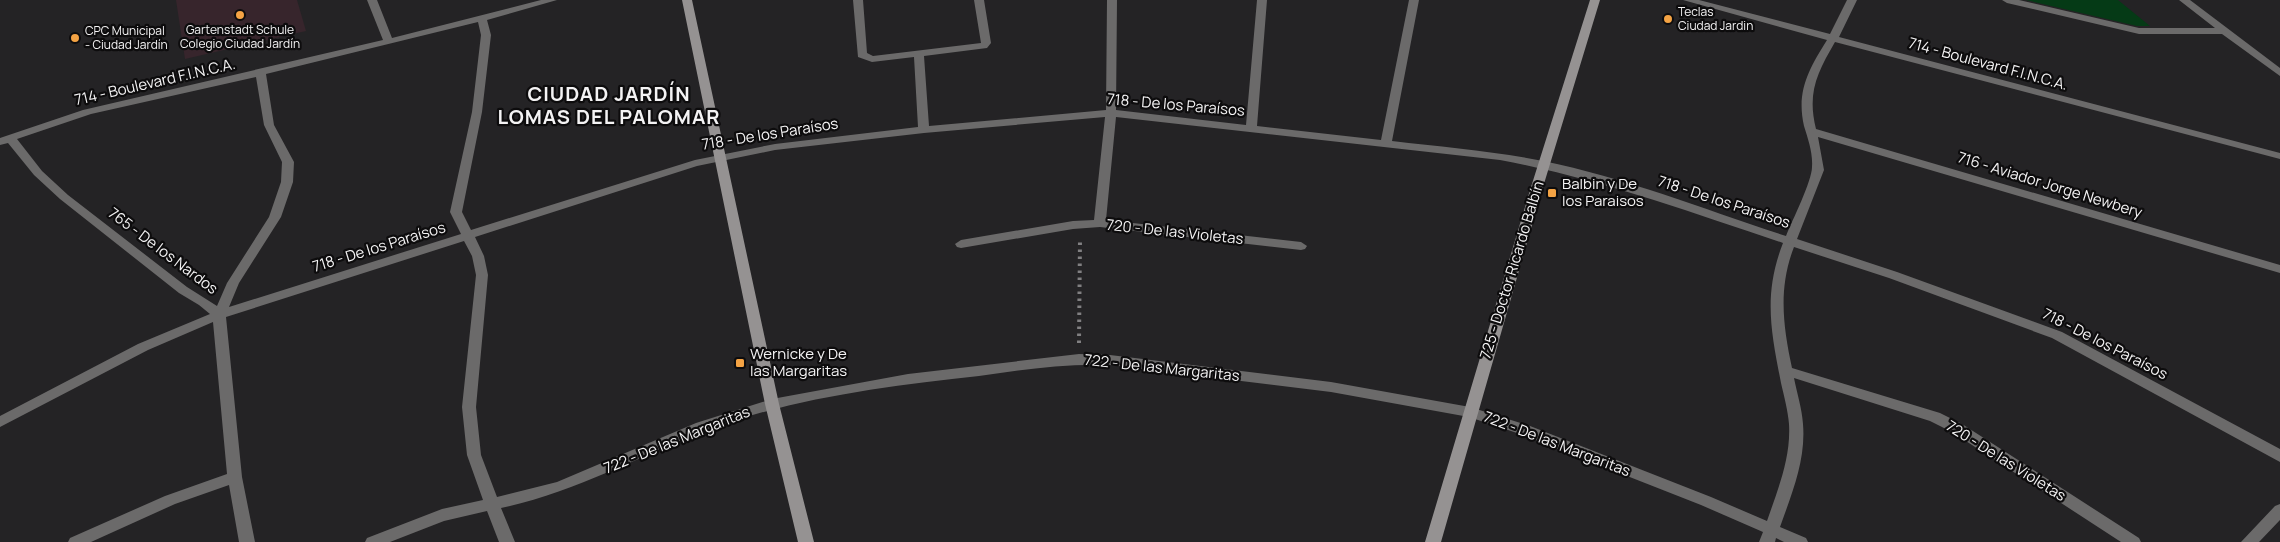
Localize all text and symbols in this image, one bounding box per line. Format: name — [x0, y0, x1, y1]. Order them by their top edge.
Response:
place label: Teclas Ciudad Jardin — [1678, 3, 1753, 34]
marker: Gartenstadt Schule Colegio Ciudad Jardín — [234, 9, 246, 21]
marker: Teclas Ciudad Jardin — [1662, 13, 1674, 25]
place label: Gartenstadt Schule Colegio Ciudad Jardín — [180, 21, 300, 52]
place label: CPC Municipal - Ciudad Jardín — [85, 22, 168, 53]
marker: CPC Municipal - Ciudad Jardín — [69, 32, 81, 44]
street label: 714 - Boulevard F.I.N.C.A. — [1906, 32, 2070, 95]
street label: 714 - Boulevard F.I.N.C.A. — [73, 53, 237, 110]
district label: CIUDAD JARDÍN LOMAS DEL PALOMAR — [497, 80, 721, 130]
street label: 718 - De los Paraísos — [1106, 88, 1246, 121]
street label: 718 - De los Paraísos — [700, 112, 840, 155]
street label: 716 - Aviador Jorge Newbery — [1955, 146, 2145, 223]
street label: 718 - De los Paraísos — [1655, 170, 1793, 233]
place label: Balbin y De los Paraisos — [1562, 173, 1644, 211]
street label: 725 - Doctor Ricardo Balbín — [1474, 178, 1549, 361]
marker: Balbin y De los Paraisos — [1546, 187, 1558, 199]
street label: 765 - De los Nardos — [104, 202, 223, 299]
street label: 720 - De las Violetas — [1105, 214, 1245, 249]
street label: 718 - De los Paraísos — [310, 216, 448, 277]
street label: 718 - De los Paraísos — [2039, 303, 2172, 384]
place label: Wernicke y De las Margaritas — [750, 343, 847, 381]
street label: 722 - De las Margaritas — [1083, 349, 1241, 386]
marker: Wernicke y De las Margaritas — [734, 357, 746, 369]
street label: 722 - De las Margaritas — [601, 401, 753, 478]
street label: 722 - De las Margaritas — [1481, 406, 1634, 481]
street label: 720 - De las Violetas — [1942, 415, 2070, 506]

